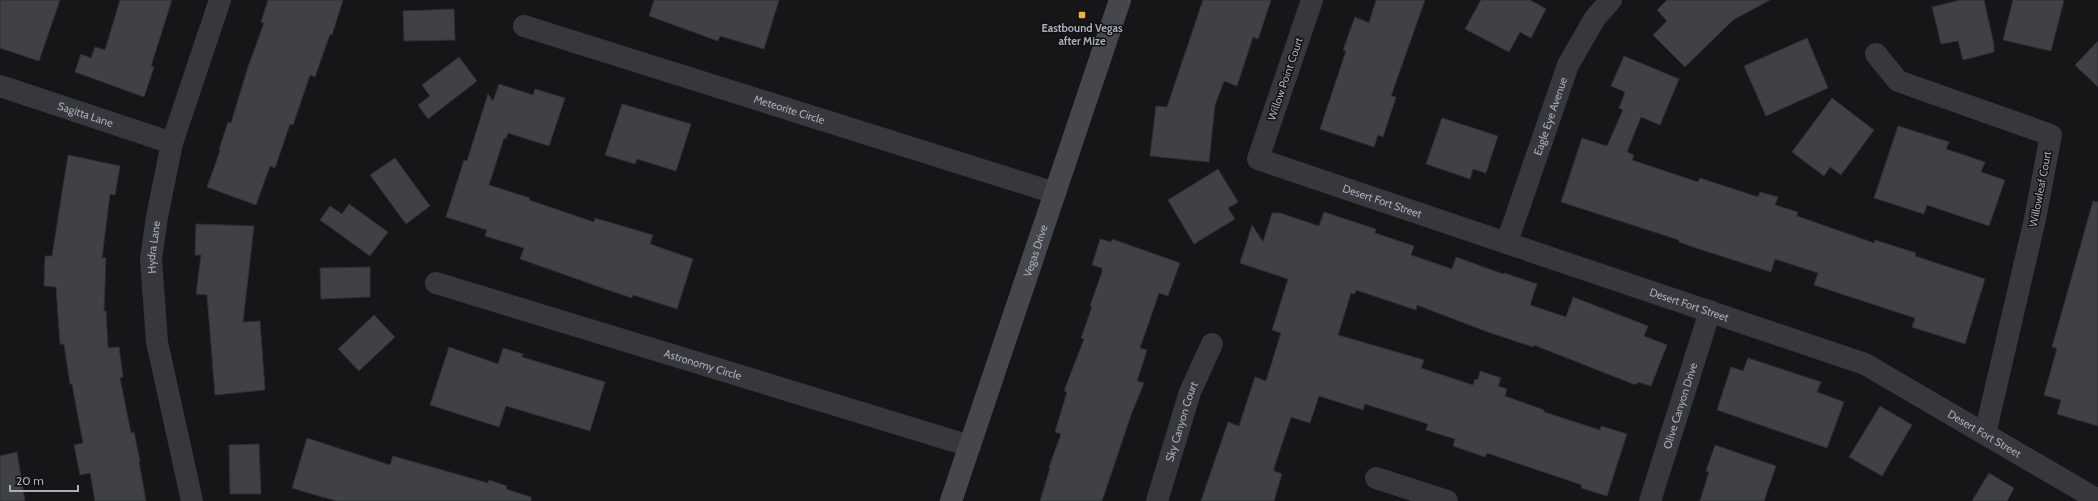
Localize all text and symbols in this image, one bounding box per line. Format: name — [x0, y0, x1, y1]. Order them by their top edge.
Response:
marker: Eastbound Vegas after Mize — [1077, 10, 1087, 20]
place label: Eastbound Vegas after Mize — [1041, 21, 1123, 48]
street label: Willow Point Court — [1264, 35, 1306, 122]
street label: Eagle Eye Avenue — [1530, 75, 1570, 157]
street label: Meteorite Circle — [752, 92, 827, 127]
street label: Sagitta Lane — [56, 99, 115, 130]
street label: Willowleaf Court — [2026, 150, 2054, 228]
street label: Desert Fort Street — [1341, 181, 1424, 221]
street label: Hydra Lane — [144, 220, 163, 274]
street label: Vegas Drive — [1020, 223, 1051, 279]
street label: Desert Fort Street — [1648, 285, 1731, 325]
street label: Astronomy Circle — [662, 346, 744, 383]
street label: Olive Canyon Drive — [1660, 360, 1700, 451]
street label: Sky Canyon Court — [1162, 379, 1201, 463]
street label: Desert Fort Street — [1945, 407, 2024, 461]
scale bar — [10, 467, 78, 493]
text: 20 m — [16, 473, 44, 488]

